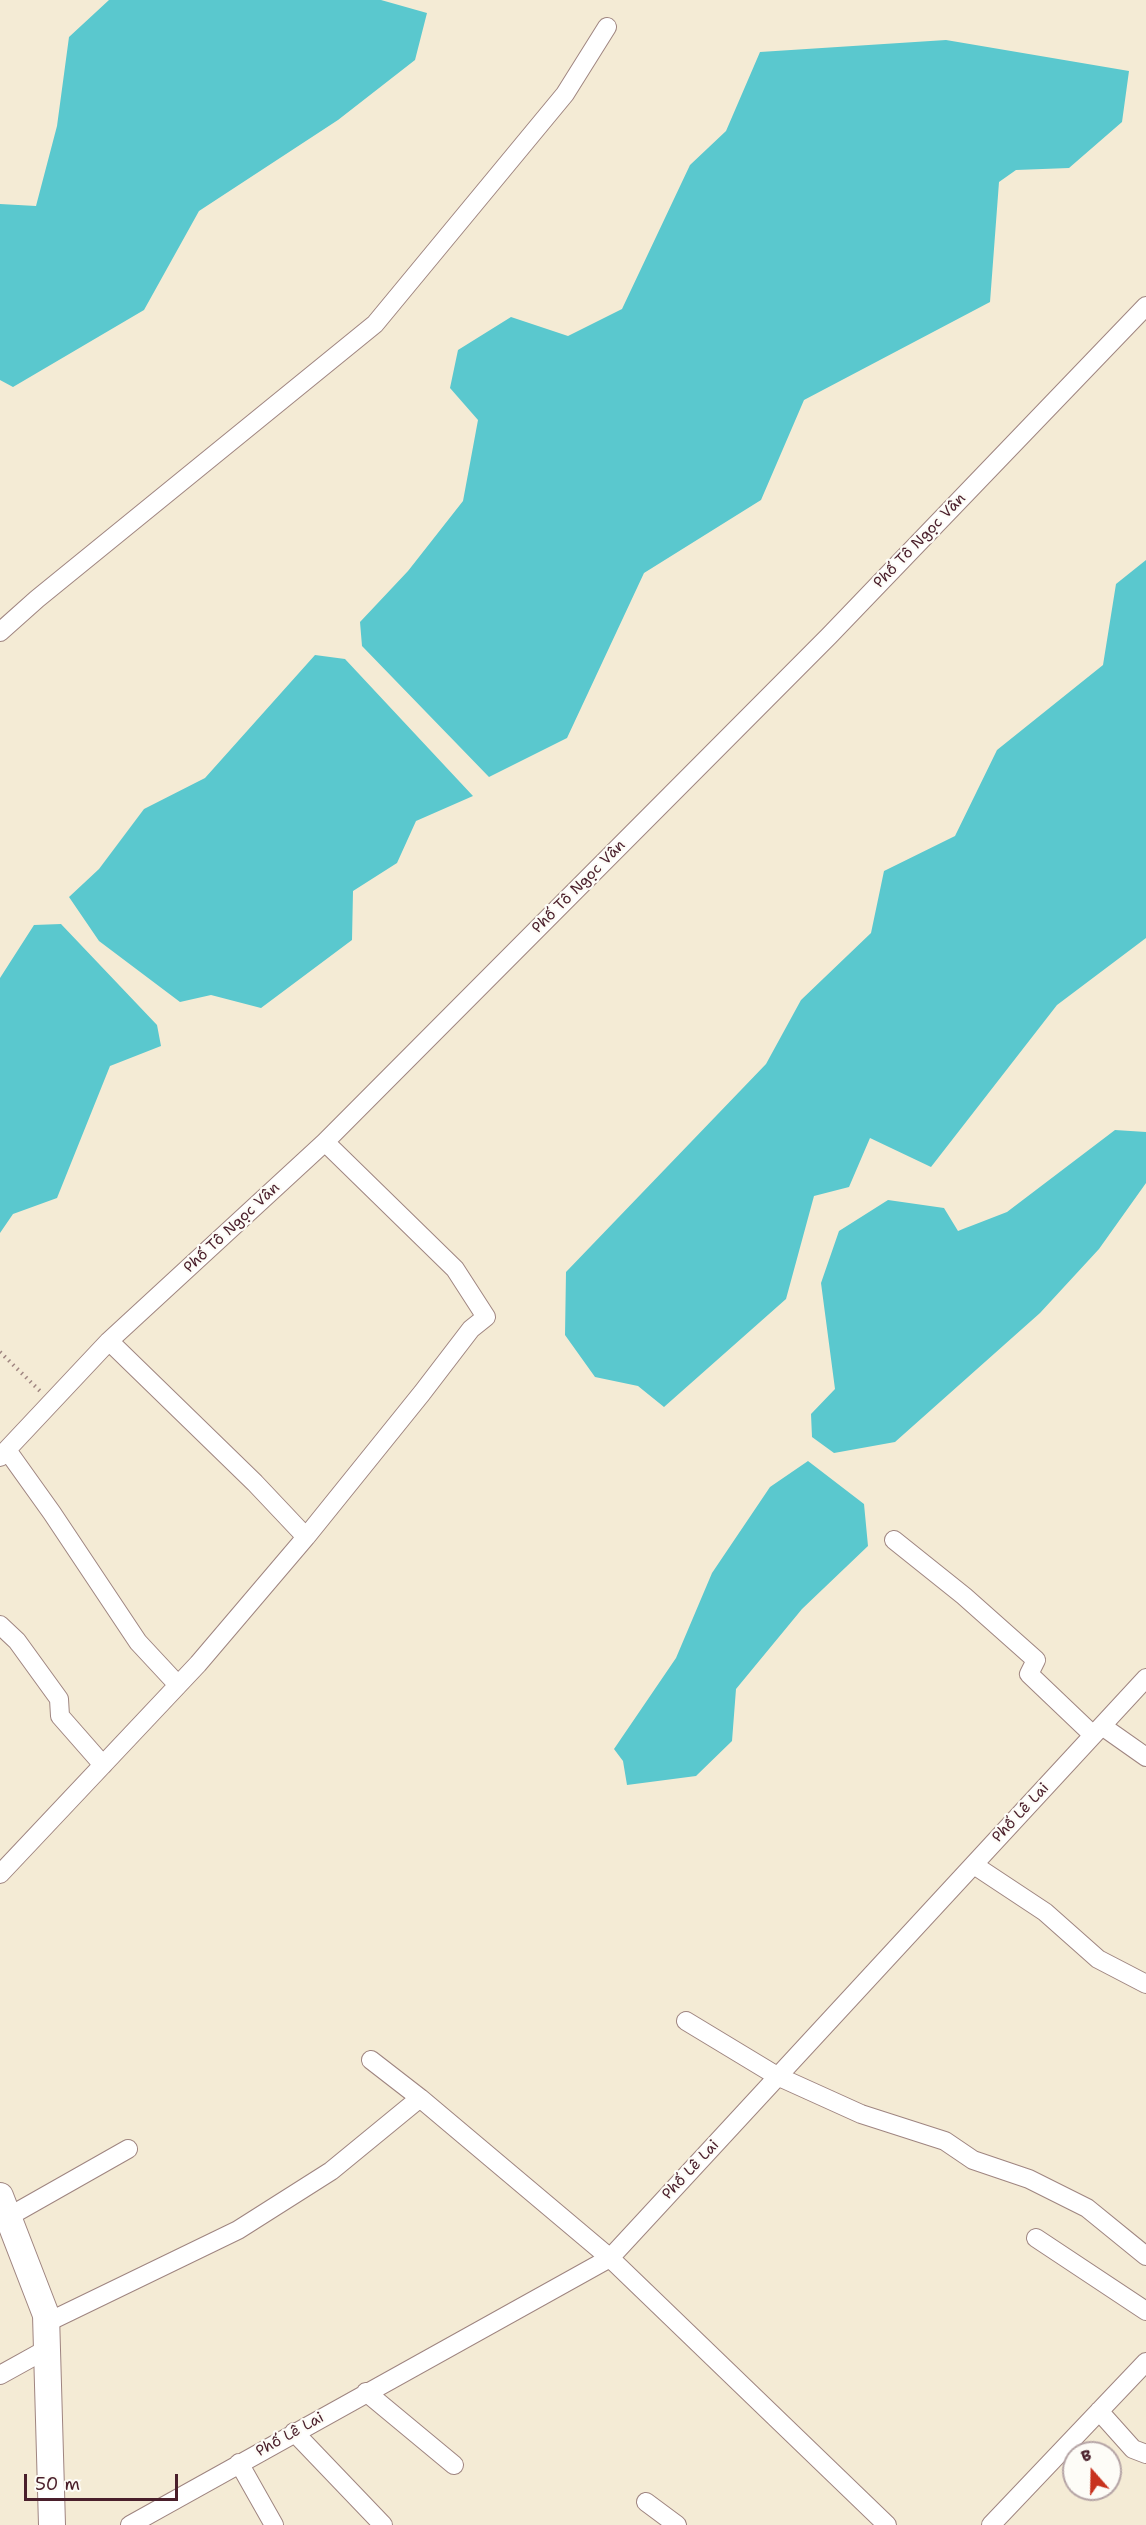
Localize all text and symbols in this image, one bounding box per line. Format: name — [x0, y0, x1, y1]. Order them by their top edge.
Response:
street label: Phố Tô Ngọc Vân — [870, 490, 970, 592]
street label: Phố Tô Ngọc Vân — [529, 837, 629, 937]
street label: Phố Tô Ngọc Vân — [180, 1179, 284, 1277]
street label: Phố Lê Lai — [989, 1779, 1053, 1847]
street label: Phố Lê Lai — [659, 2136, 723, 2204]
street label: Phố Lê Lai — [253, 2409, 327, 2461]
north arrow — [1062, 2441, 1122, 2501]
text: B — [1078, 2444, 1095, 2467]
scale bar — [27, 2462, 182, 2500]
text: 50 m — [35, 2472, 80, 2496]

